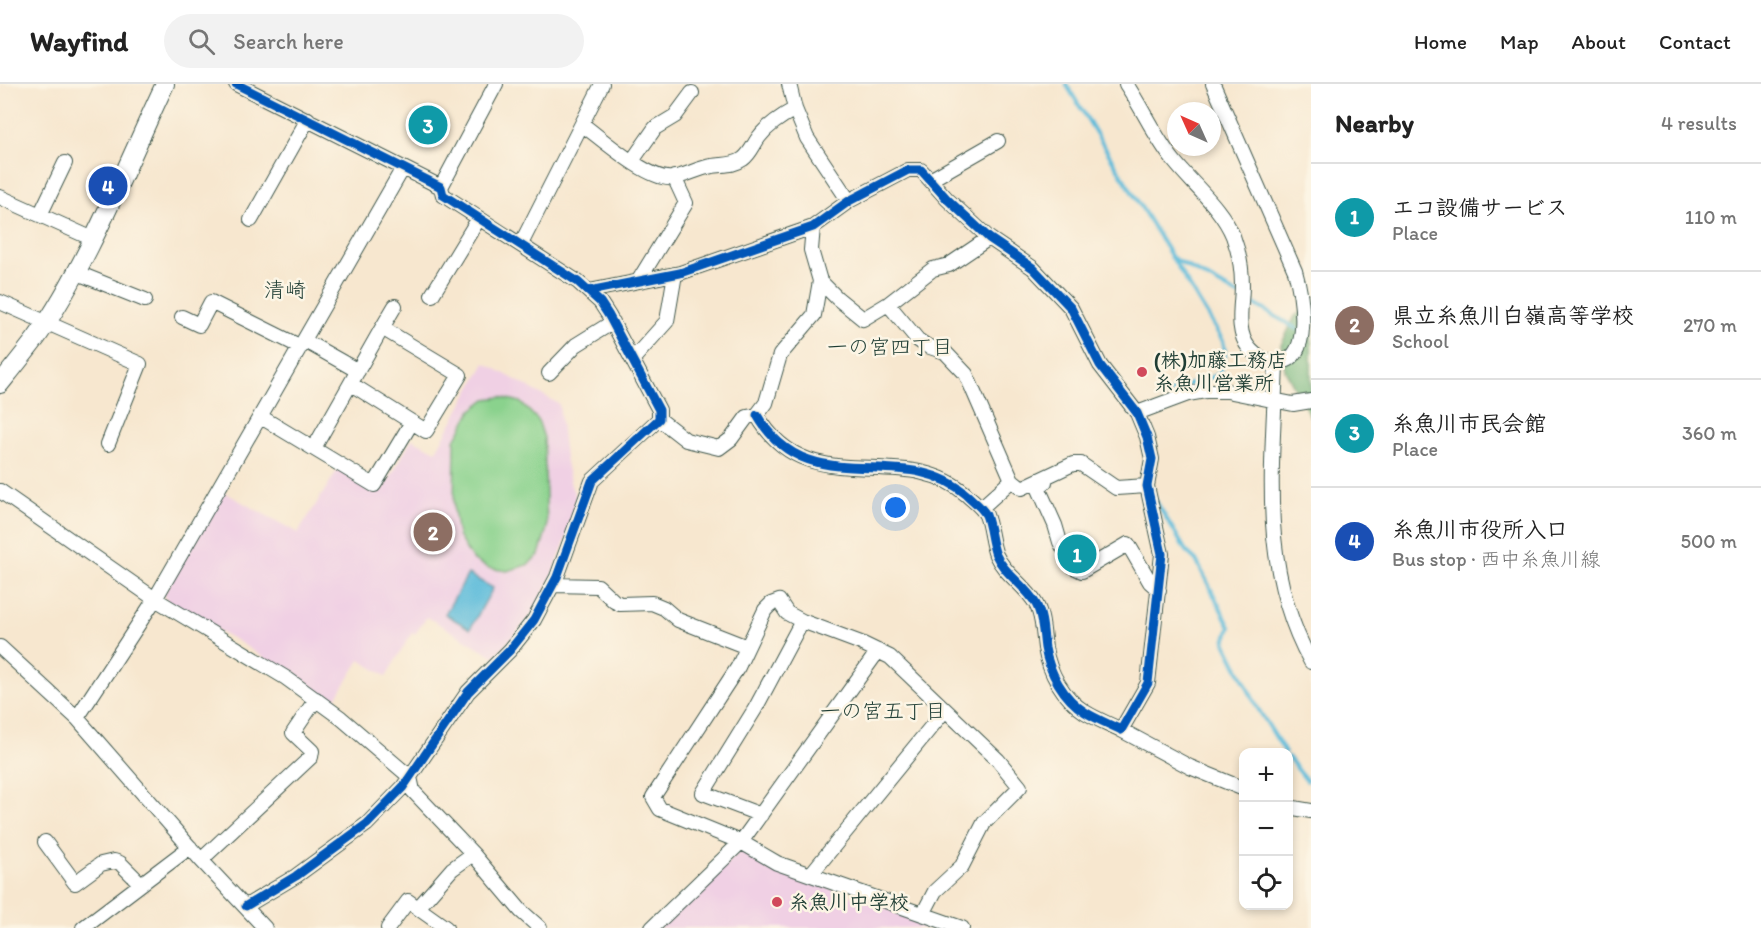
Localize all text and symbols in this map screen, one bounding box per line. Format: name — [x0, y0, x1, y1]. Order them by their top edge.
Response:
search box — [164, 14, 584, 68]
text: Wayfind — [30, 24, 128, 58]
icon: search — [185, 25, 218, 58]
text: Search here — [233, 28, 344, 55]
text: Home — [1414, 29, 1467, 54]
text: Map — [1500, 29, 1539, 54]
text: About — [1572, 29, 1626, 54]
text: Contact — [1659, 29, 1731, 54]
pin: 3 — [408, 102, 448, 147]
north arrow — [1167, 102, 1221, 156]
text: Nearby — [1335, 107, 1414, 139]
text: 4 results — [1661, 111, 1737, 135]
pin: 4 — [88, 164, 128, 208]
text: エコ設備サービス — [1392, 194, 1568, 221]
text: 1 — [1350, 205, 1359, 229]
text: 110 m — [1685, 205, 1737, 229]
text: Place — [1392, 221, 1438, 245]
district label: 清崎 — [264, 277, 306, 302]
text: 県立糸魚川白嶺高等学校 — [1392, 302, 1634, 329]
text: 2 — [1349, 313, 1360, 337]
text: 270 m — [1683, 313, 1737, 337]
text: School — [1392, 329, 1449, 353]
district label: 一の宮四丁目 — [827, 334, 953, 359]
place label: (株)加藤工務店 糸魚川営業所 — [1154, 348, 1287, 395]
marker: (株)加藤工務店 糸魚川営業所 — [1135, 365, 1149, 379]
text: 糸魚川市民会館 — [1392, 410, 1546, 437]
text: 3 — [1349, 421, 1360, 445]
text: 360 m — [1682, 421, 1737, 445]
text: Place — [1392, 437, 1438, 461]
your location — [881, 493, 910, 522]
pin: 2 — [414, 510, 452, 554]
text: 糸魚川市役所入口 — [1392, 516, 1568, 543]
text: 4 — [1348, 529, 1361, 553]
text: 500 m — [1681, 529, 1737, 553]
pin: 1 — [1058, 532, 1096, 576]
text: Bus stop · 西中糸魚川線 — [1392, 547, 1600, 571]
district label: 一の宮五丁目 — [820, 698, 946, 723]
map controls — [1239, 748, 1293, 910]
button: + — [1239, 748, 1293, 802]
button: − — [1239, 802, 1293, 856]
button: locate — [1239, 856, 1293, 910]
place label: 糸魚川中学校 — [789, 890, 909, 914]
marker: 糸魚川中学校 — [770, 895, 784, 909]

